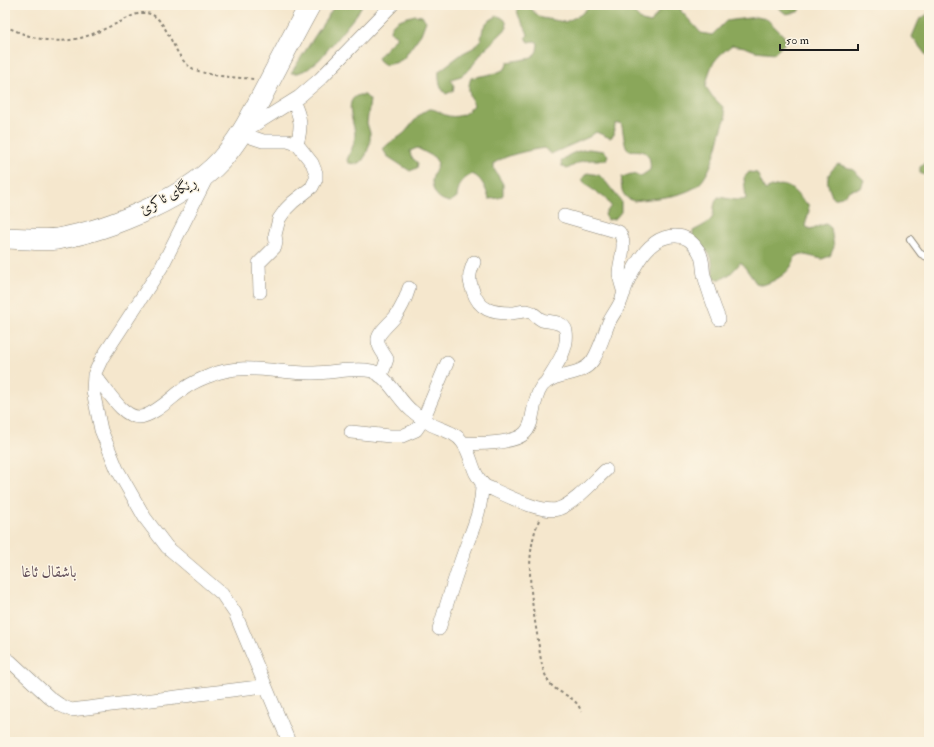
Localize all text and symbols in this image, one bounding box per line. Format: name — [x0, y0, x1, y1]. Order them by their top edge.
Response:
scale bar — [780, 26, 858, 52]
text: 50 m — [786, 33, 810, 48]
street label: ڕێگای ئاکرێ — [136, 173, 201, 221]
district label: باشقال ئاغا — [21, 562, 77, 582]

